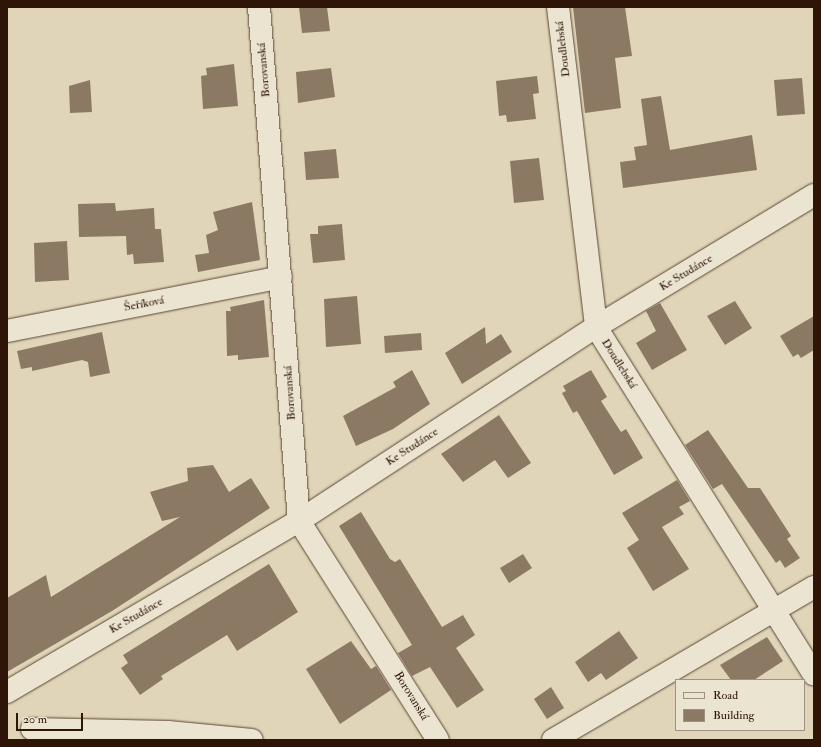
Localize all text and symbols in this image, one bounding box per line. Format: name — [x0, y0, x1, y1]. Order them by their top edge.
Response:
street label: Doudlebská — [552, 20, 574, 78]
street label: Borovanská — [254, 42, 274, 98]
street label: Ke Studánce — [657, 252, 715, 294]
street label: Šeříková — [123, 293, 165, 315]
street label: Doudlebská — [598, 336, 640, 392]
street label: Borovanská — [281, 365, 299, 421]
street label: Ke Studánce — [383, 425, 441, 469]
street label: Ke Studánce — [107, 595, 165, 637]
street label: Borovanská — [390, 669, 432, 723]
legend — [675, 679, 805, 731]
text: Road — [713, 688, 738, 703]
scale bar — [18, 705, 85, 731]
text: Building — [713, 708, 754, 723]
text: 20 m — [23, 712, 47, 727]

